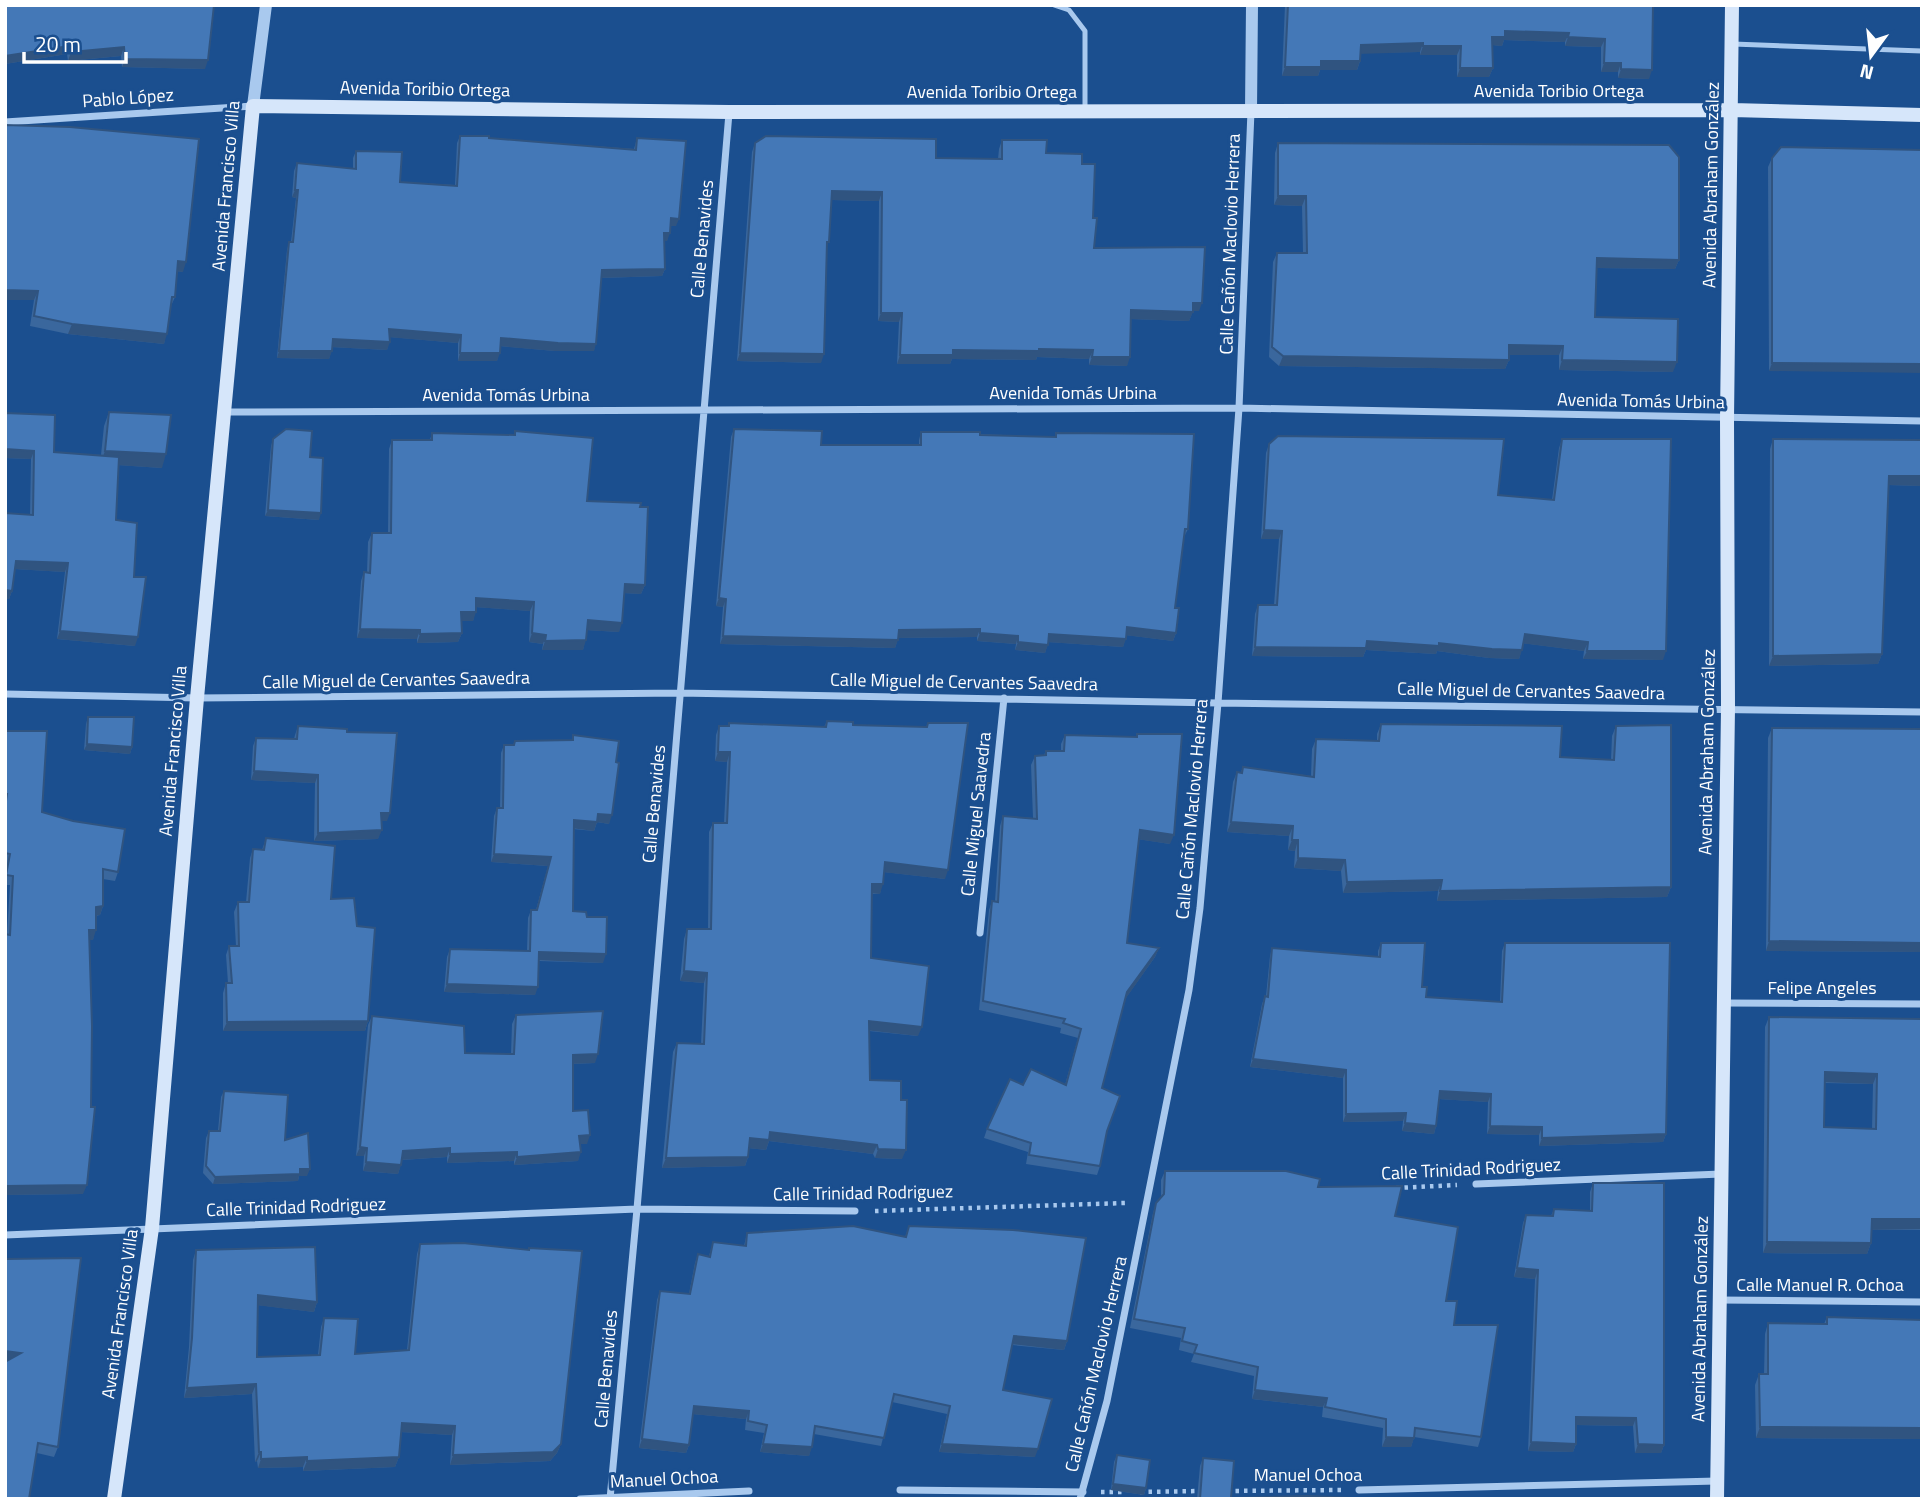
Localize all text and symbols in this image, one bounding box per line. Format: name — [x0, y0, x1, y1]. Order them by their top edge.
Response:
scale bar — [24, 21, 126, 65]
north arrow — [1836, 21, 1906, 91]
text: 20 m — [35, 28, 81, 60]
text: N — [1856, 57, 1877, 89]
street label: Avenida Toribio Ortega — [340, 74, 510, 103]
street label: Avenida Toribio Ortega — [1474, 77, 1644, 104]
street label: Avenida Toribio Ortega — [907, 78, 1077, 105]
street label: Pablo López — [81, 81, 175, 114]
street label: Avenida Abraham González — [1695, 82, 1726, 288]
street label: Avenida Francisco Villa — [205, 99, 246, 272]
street label: Calle Cañón Maclovio Herrera — [1212, 133, 1247, 355]
street label: Calle Benavides — [683, 179, 720, 299]
street label: Avenida Tomás Urbina — [989, 379, 1157, 406]
street label: Avenida Tomás Urbina — [422, 381, 590, 408]
street label: Avenida Tomás Urbina — [1557, 386, 1725, 415]
street label: Avenida Abraham González — [1691, 649, 1722, 855]
street label: Avenida Francisco Villa — [152, 664, 193, 837]
street label: Calle Miguel de Cervantes Saavedra — [262, 664, 530, 695]
street label: Calle Miguel de Cervantes Saavedra — [830, 666, 1098, 697]
street label: Calle Miguel de Cervantes Saavedra — [1397, 675, 1665, 706]
street label: Calle Cañón Maclovio Herrera — [1168, 698, 1215, 920]
street label: Calle Miguel Saavedra — [953, 730, 998, 898]
street label: Calle Benavides — [635, 744, 672, 864]
street label: Felipe Angeles — [1767, 974, 1877, 1001]
street label: Calle Trinidad Rodriguez — [1380, 1150, 1562, 1187]
street label: Calle Trinidad Rodriguez — [773, 1177, 953, 1208]
street label: Calle Trinidad Rodriguez — [206, 1190, 386, 1223]
street label: Avenida Abraham González — [1684, 1216, 1715, 1422]
street label: Avenida Francisco Villa — [94, 1227, 145, 1401]
street label: Calle Cañón Maclovio Herrera — [1057, 1253, 1134, 1475]
street label: Calle Manuel R. Ochoa — [1736, 1271, 1904, 1298]
street label: Calle Benavides — [587, 1309, 624, 1429]
street label: Manuel Ochoa — [1254, 1461, 1362, 1488]
street label: Manuel Ochoa — [609, 1462, 719, 1495]

